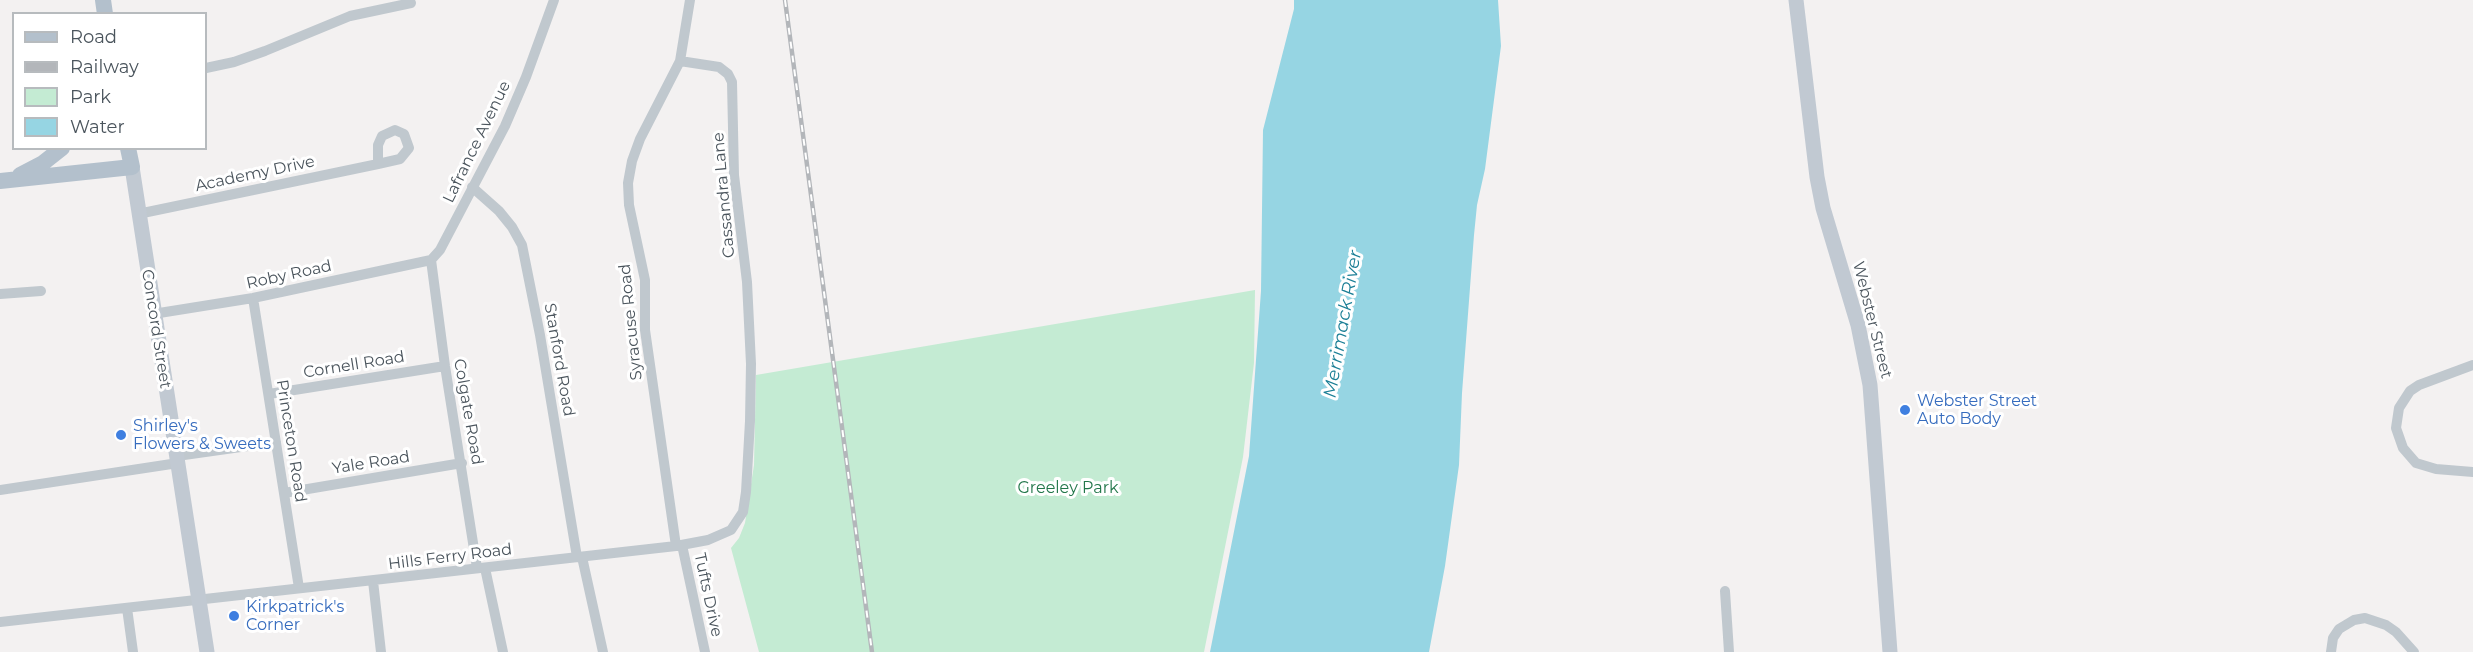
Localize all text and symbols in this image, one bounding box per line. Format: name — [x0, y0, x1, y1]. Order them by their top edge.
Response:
legend — [12, 12, 207, 150]
text: Road — [70, 26, 117, 48]
text: Railway — [70, 56, 139, 78]
street label: Lafrance Avenue — [439, 78, 515, 206]
text: Park — [70, 86, 111, 108]
text: Water — [70, 116, 125, 138]
street label: Cassandra Lane — [709, 131, 739, 259]
street label: Academy Drive — [193, 152, 317, 196]
water label: Merrimack River — [1319, 249, 1367, 399]
street label: Roby Road — [244, 257, 334, 293]
street label: Webster Street — [1848, 259, 1896, 381]
street label: Syracuse Road — [615, 263, 647, 381]
street label: Concord Street — [137, 268, 175, 390]
street label: Stanford Road — [540, 302, 578, 418]
street label: Cornell Road — [302, 348, 406, 382]
street label: Colgate Road — [449, 357, 487, 467]
street label: Princeton Road — [272, 378, 310, 504]
place label: Webster Street Auto Body — [1917, 391, 2037, 429]
marker: Webster Street Auto Body — [1898, 403, 1912, 417]
place label: Shirley's Flowers & Sweets — [133, 416, 271, 454]
marker: Shirley's Flowers & Sweets — [114, 428, 128, 442]
street label: Yale Road — [331, 447, 411, 479]
park label: Greeley Park — [1017, 478, 1119, 498]
street label: Hills Ferry Road — [387, 540, 513, 574]
street label: Tufts Drive — [690, 551, 726, 639]
place label: Kirkpatrick's Corner — [246, 597, 344, 635]
marker: Kirkpatrick's Corner — [227, 609, 241, 623]

